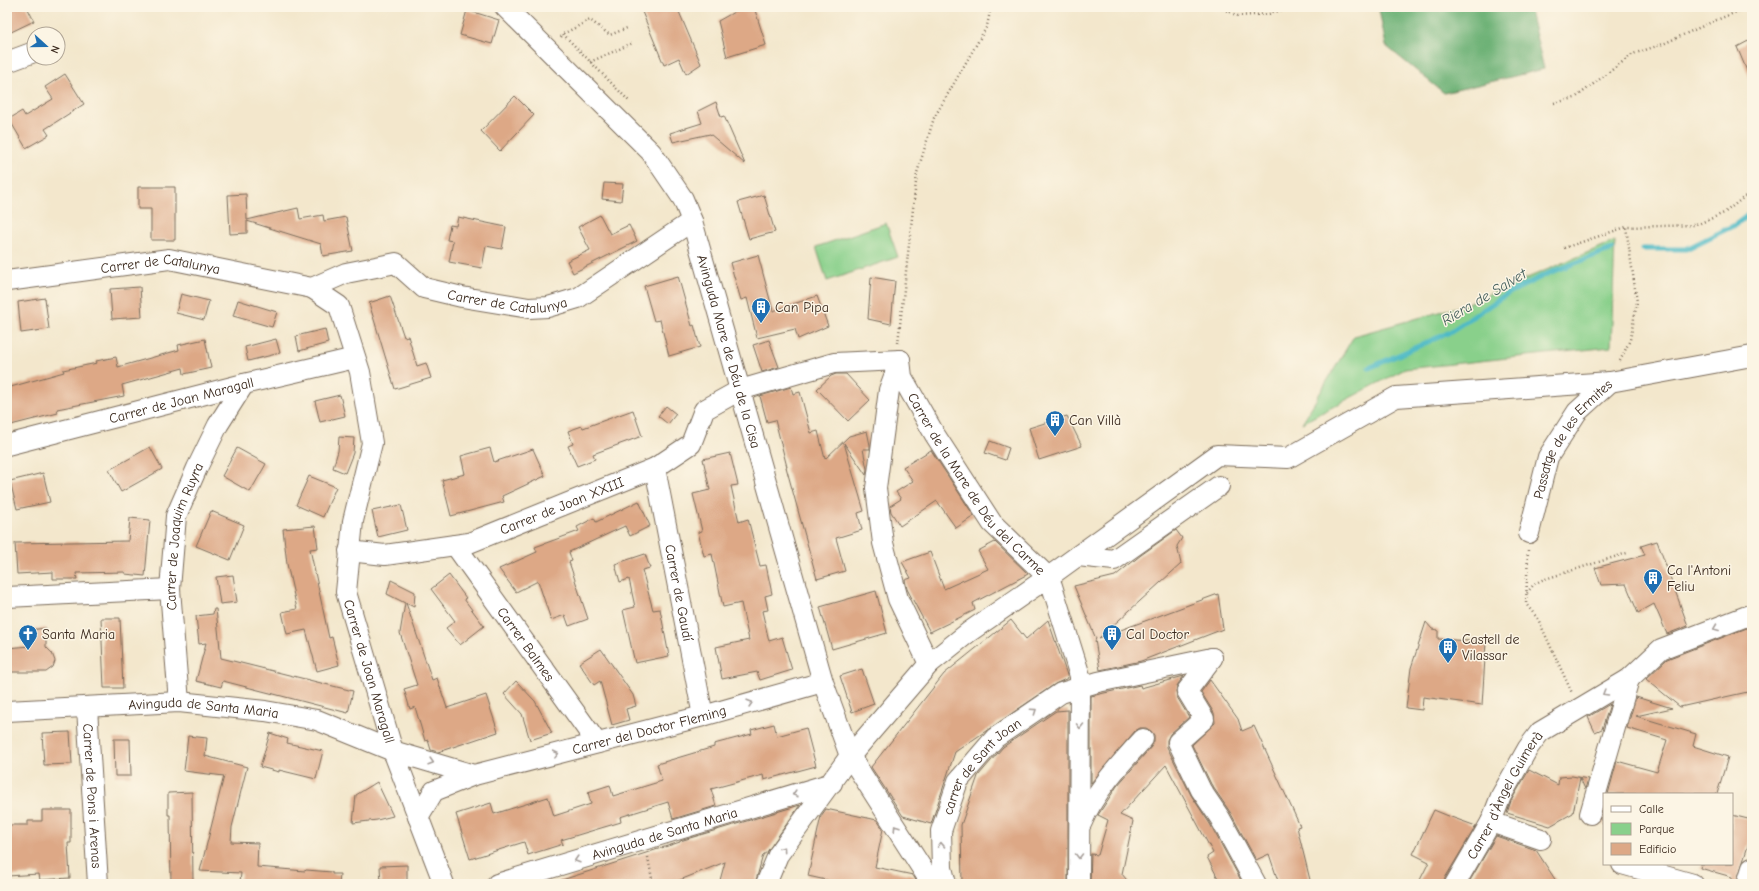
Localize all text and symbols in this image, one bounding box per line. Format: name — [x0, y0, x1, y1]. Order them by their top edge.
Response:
north arrow — [26, 26, 66, 66]
text: N — [48, 44, 62, 55]
street label: Carrer de Catalunya — [100, 251, 222, 278]
street label: Avinguda Mare de Déu de la Cisa — [693, 253, 764, 450]
water label: Riera de Salvet — [1438, 264, 1531, 330]
street label: Carrer de Catalunya — [446, 286, 569, 317]
building icon: Can Pipa — [750, 296, 772, 324]
place label: Can Pipa — [775, 299, 829, 316]
street label: Carrer de Joan Maragall — [107, 374, 256, 427]
street label: Passatge de les Ermites — [1530, 376, 1616, 501]
street label: Carrer de la Mare de Déu del Carme — [904, 390, 1049, 579]
building icon: Can Villà — [1044, 409, 1066, 437]
place label: Can Villà — [1069, 412, 1121, 429]
street label: Carrer de Joaquim Ruyra — [162, 460, 207, 611]
street label: Carrer de Joan XXIII — [497, 473, 626, 539]
street label: Carrer de Gaudí — [661, 543, 696, 643]
place label: Ca l'Antoni Feliu — [1667, 562, 1731, 595]
building icon: Ca l'Antoni Feliu — [1642, 567, 1664, 595]
street label: Carrer de Joan Maragall — [340, 598, 398, 745]
street label: Carrer Balmes — [493, 604, 558, 685]
church icon: Santa Maria — [17, 623, 39, 651]
building icon: Cal Doctor — [1101, 623, 1123, 651]
one-way arrow — [1712, 623, 1719, 631]
place label: Santa Maria — [42, 626, 115, 643]
place label: Cal Doctor — [1126, 626, 1190, 643]
place label: Castell de Vilassar — [1462, 631, 1520, 664]
building icon: Castell de Vilassar — [1437, 636, 1459, 664]
one-way arrow — [1603, 689, 1610, 696]
street label: Avinguda de Santa Maria — [128, 694, 280, 722]
one-way arrow — [746, 699, 753, 708]
street label: Carrer del Doctor Fleming — [570, 702, 728, 758]
one-way arrow — [1030, 709, 1037, 716]
street label: carrer de Sant Joan — [939, 715, 1025, 817]
street label: Carrer de Pons i Arenas — [79, 723, 105, 869]
one-way arrow — [1076, 723, 1084, 729]
street label: Carrer d'Àngel Guimerà — [1463, 728, 1547, 862]
one-way arrow — [552, 750, 559, 759]
one-way arrow — [427, 757, 434, 766]
one-way arrow — [791, 789, 798, 798]
legend — [1603, 793, 1733, 865]
text: Calle — [1639, 802, 1664, 816]
street label: Avinguda de Santa Maria — [590, 804, 740, 864]
text: Parque — [1639, 822, 1674, 836]
one-way arrow — [893, 825, 901, 832]
one-way arrow — [937, 842, 945, 848]
text: Edificio — [1639, 842, 1676, 856]
one-way arrow — [778, 846, 786, 853]
one-way arrow — [1075, 853, 1083, 859]
one-way arrow — [573, 855, 580, 864]

